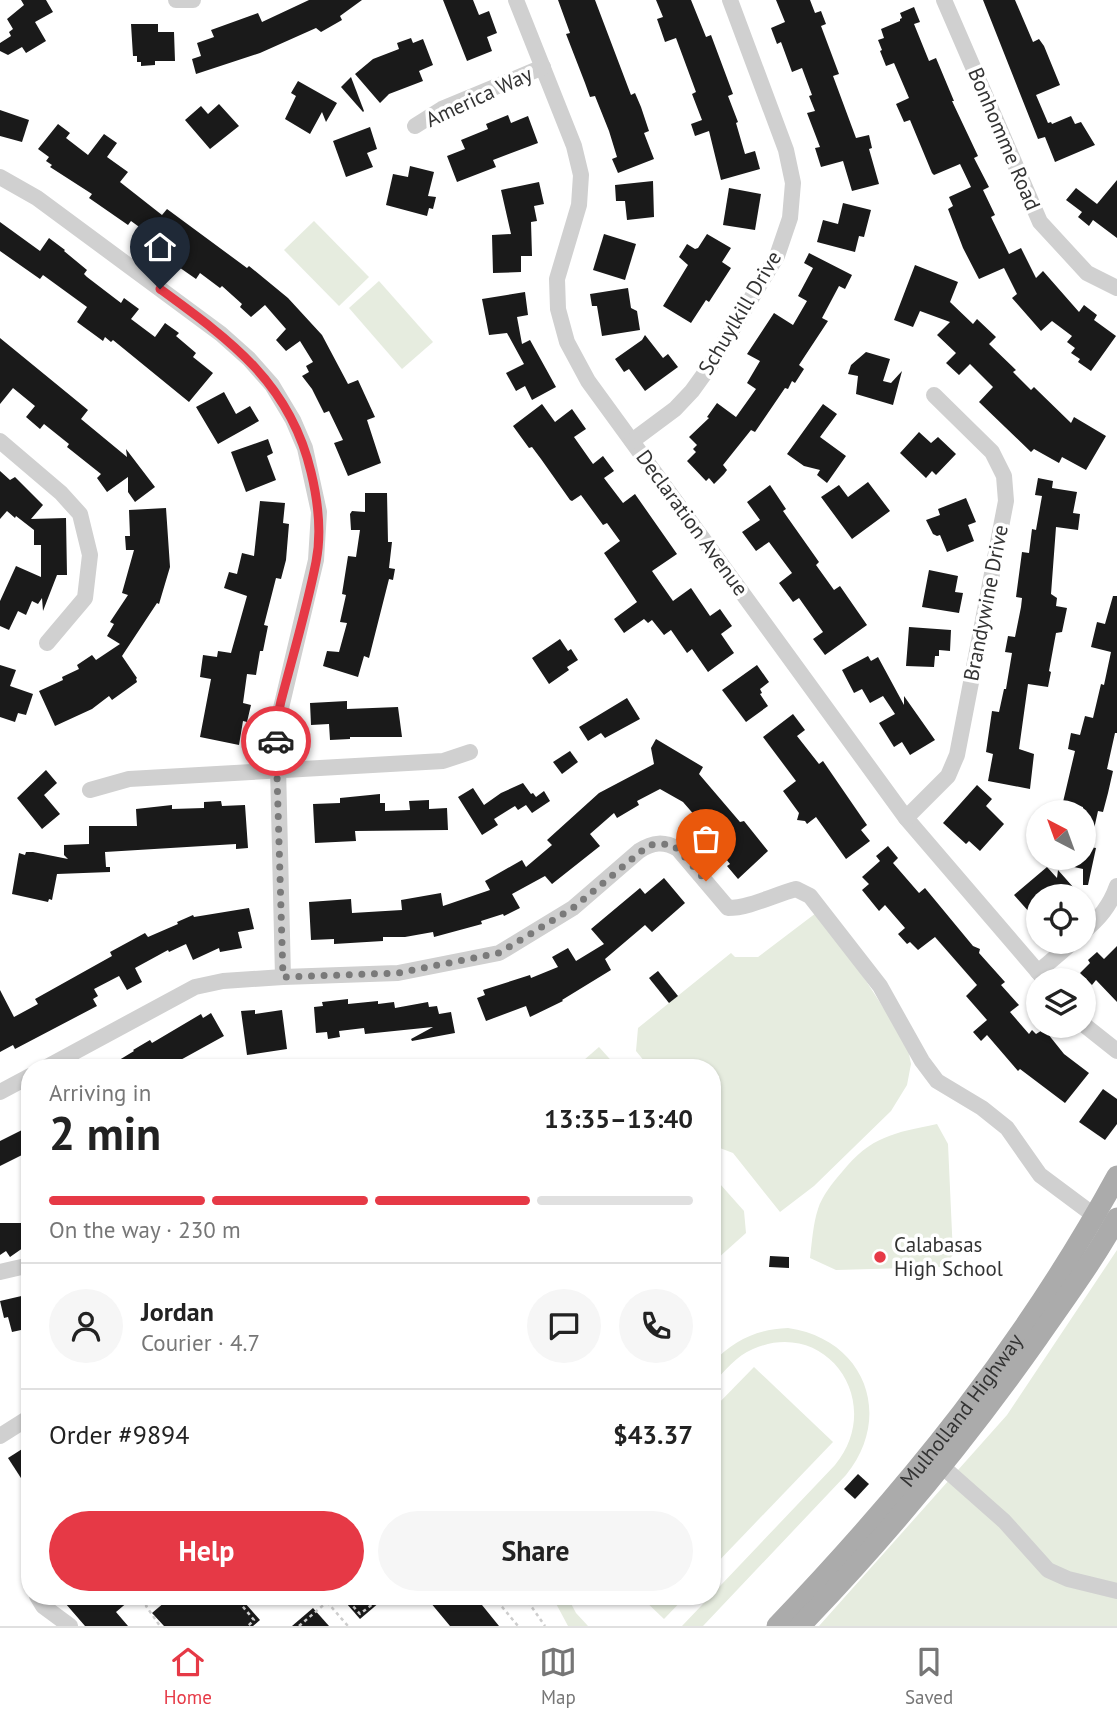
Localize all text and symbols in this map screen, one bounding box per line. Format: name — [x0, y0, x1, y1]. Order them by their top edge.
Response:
street label: America Way — [421, 60, 537, 133]
street label: Bonhomme Road — [962, 63, 1047, 214]
pin — [130, 217, 190, 289]
icon: home — [141, 228, 179, 266]
street label: Schuylkill Drive — [692, 246, 787, 380]
street label: Declaration Avenue — [630, 444, 754, 601]
street label: Brandywine Drive — [957, 523, 1014, 683]
courier — [241, 706, 311, 776]
icon: car — [257, 722, 295, 760]
north arrow — [1026, 800, 1096, 870]
map controls — [1026, 800, 1096, 1038]
pin — [676, 809, 736, 881]
icon: bag — [687, 820, 725, 858]
button: locate — [1026, 884, 1096, 954]
button: layers — [1026, 968, 1096, 1038]
text: Arriving in — [49, 1078, 151, 1107]
text: 13:35–13:40 — [544, 1102, 693, 1135]
text: 2 min — [49, 1103, 161, 1163]
text: On the way · 230 m — [49, 1215, 241, 1244]
place label: Calabasas High School — [894, 1231, 1003, 1282]
marker: Calabasas High School — [872, 1249, 888, 1265]
button: person — [49, 1289, 123, 1363]
button: chat — [527, 1289, 601, 1363]
button: phone — [619, 1289, 693, 1363]
text: Jordan — [141, 1295, 214, 1328]
text: Courier · 4.7 — [141, 1328, 260, 1357]
street label: Mulholland Highway — [894, 1328, 1029, 1492]
text: Order #9894 — [49, 1418, 189, 1451]
text: $43.37 — [613, 1418, 693, 1451]
button: Help — [49, 1511, 364, 1591]
button: Share — [378, 1511, 693, 1591]
tab: Home — [164, 1643, 212, 1709]
tab: Map — [539, 1643, 577, 1709]
tab: Saved — [905, 1643, 953, 1709]

